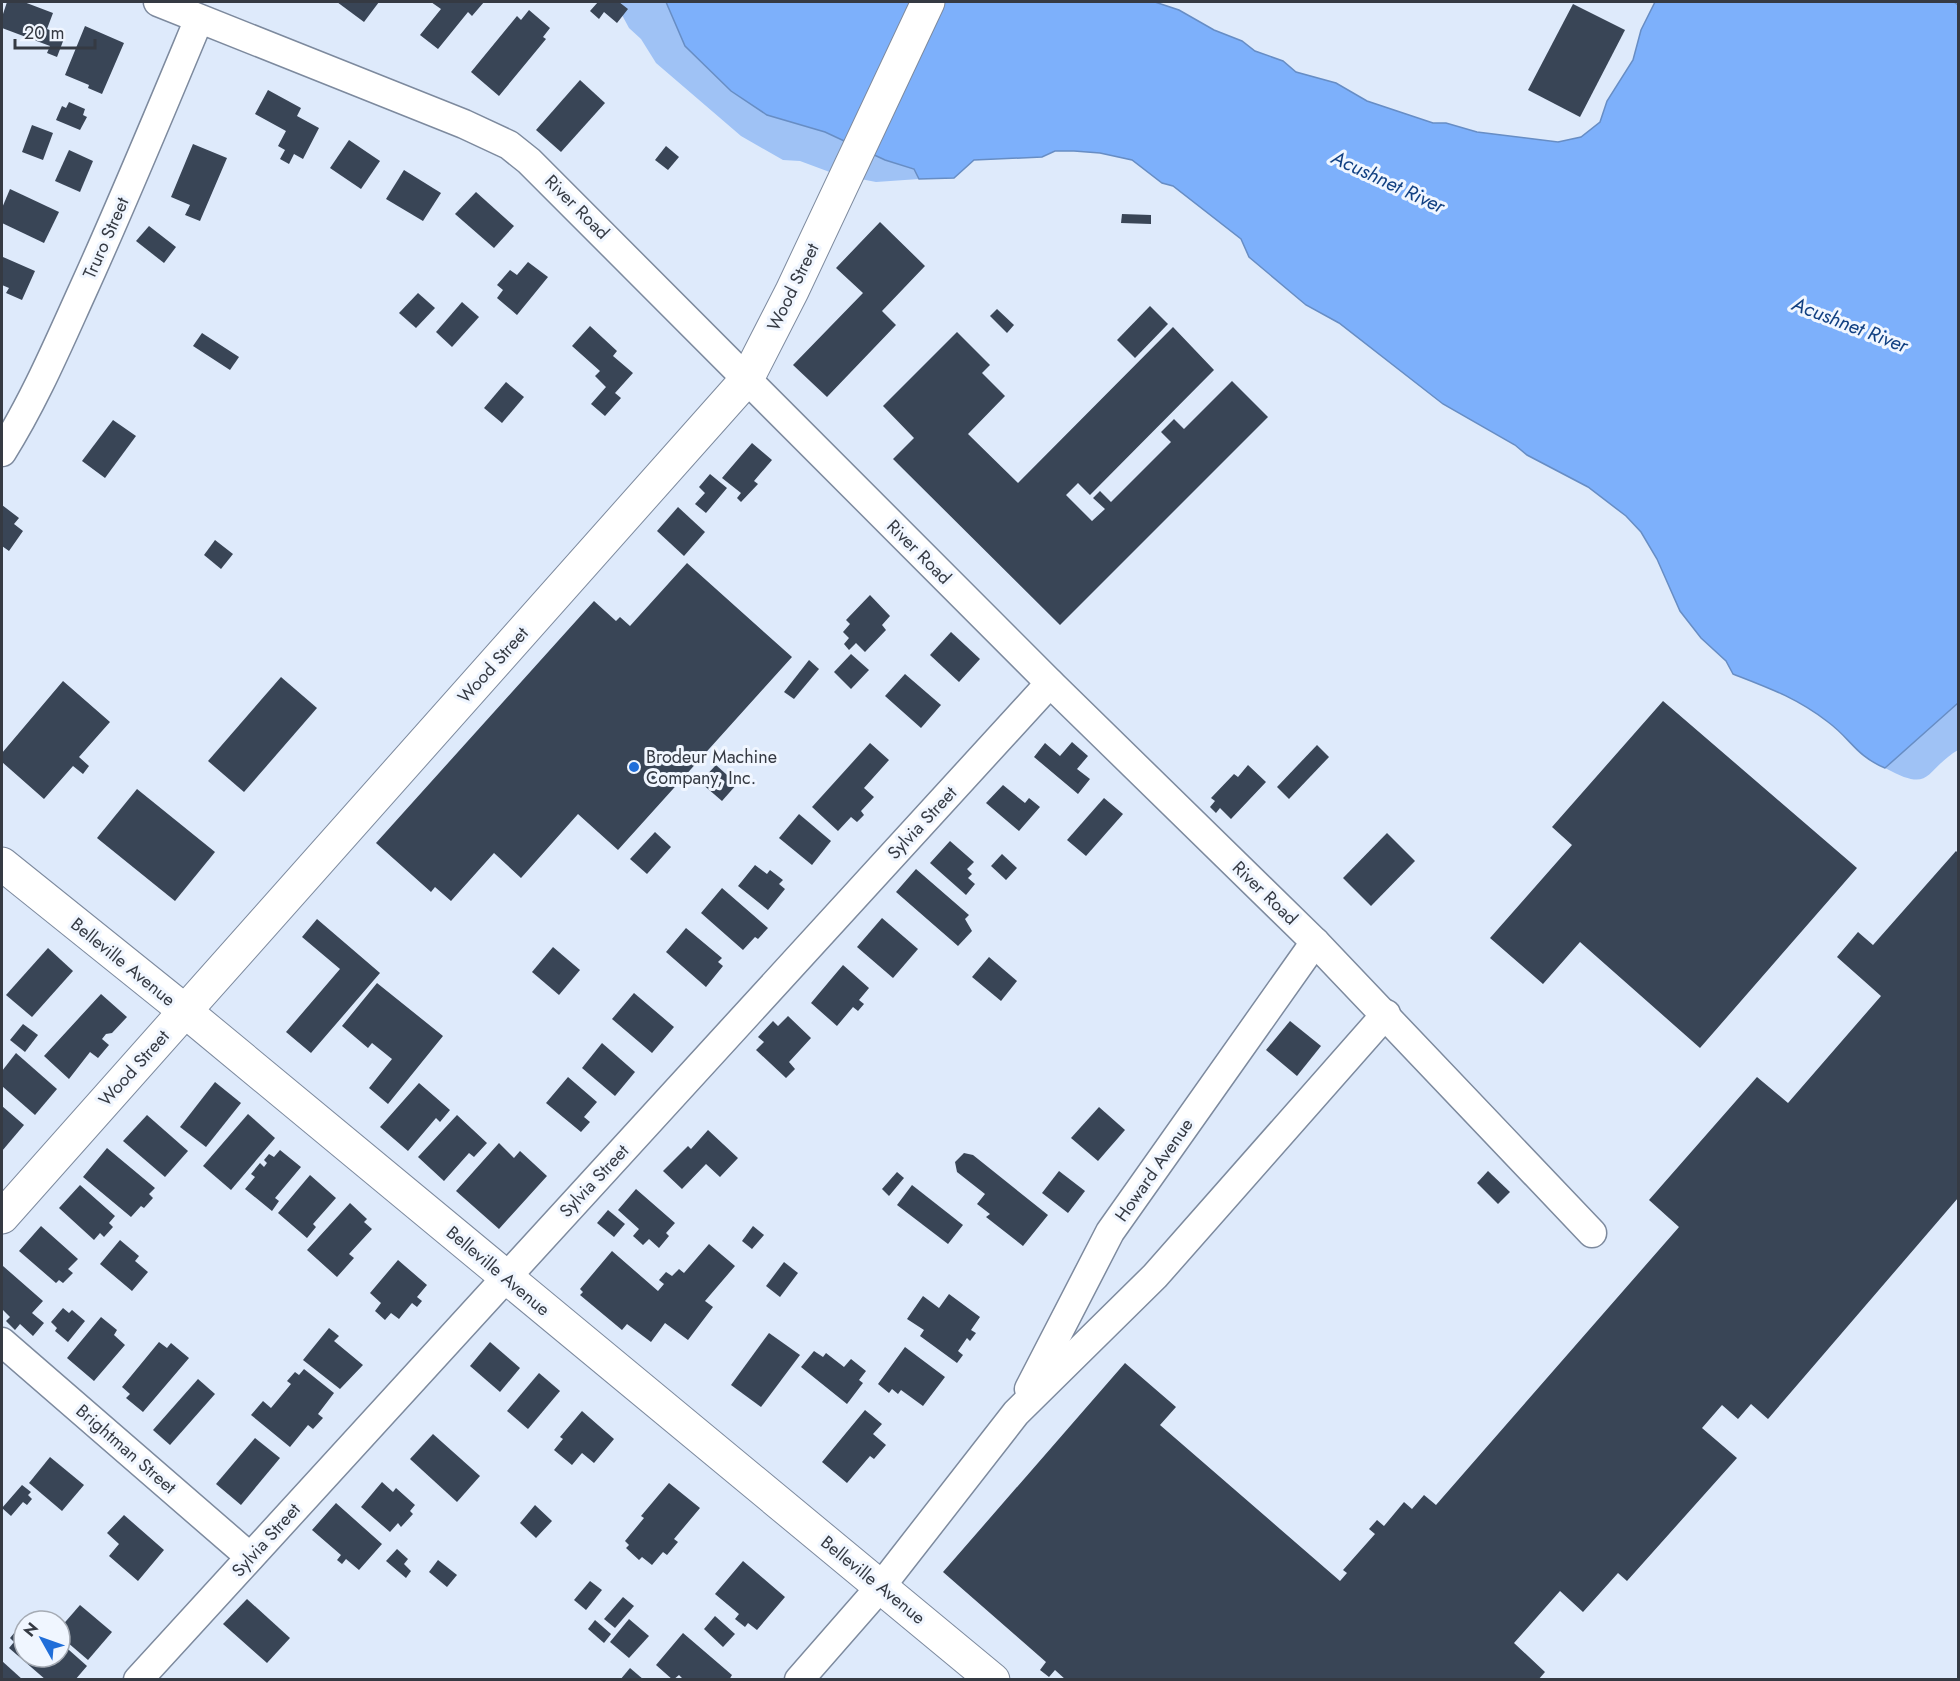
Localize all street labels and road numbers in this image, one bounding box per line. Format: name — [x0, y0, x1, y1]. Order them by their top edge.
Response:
street label: River Road — [539, 169, 615, 245]
street label: Truro Street — [77, 193, 136, 283]
street label: Wood Street — [761, 238, 826, 335]
street label: River Road — [881, 514, 957, 590]
street label: Wood Street — [452, 621, 535, 709]
street label: Sylvia Street — [881, 780, 963, 865]
street label: River Road — [1226, 855, 1304, 931]
street label: Belleville Avenue — [65, 912, 181, 1012]
street label: Wood Street — [93, 1024, 176, 1112]
street label: Howard Avenue — [1109, 1113, 1199, 1227]
street label: Sylvia Street — [553, 1138, 635, 1223]
street label: Belleville Avenue — [441, 1220, 555, 1322]
street label: Brightman Street — [70, 1398, 182, 1500]
street label: Sylvia Street — [226, 1497, 307, 1583]
street label: Belleville Avenue — [815, 1530, 931, 1630]

